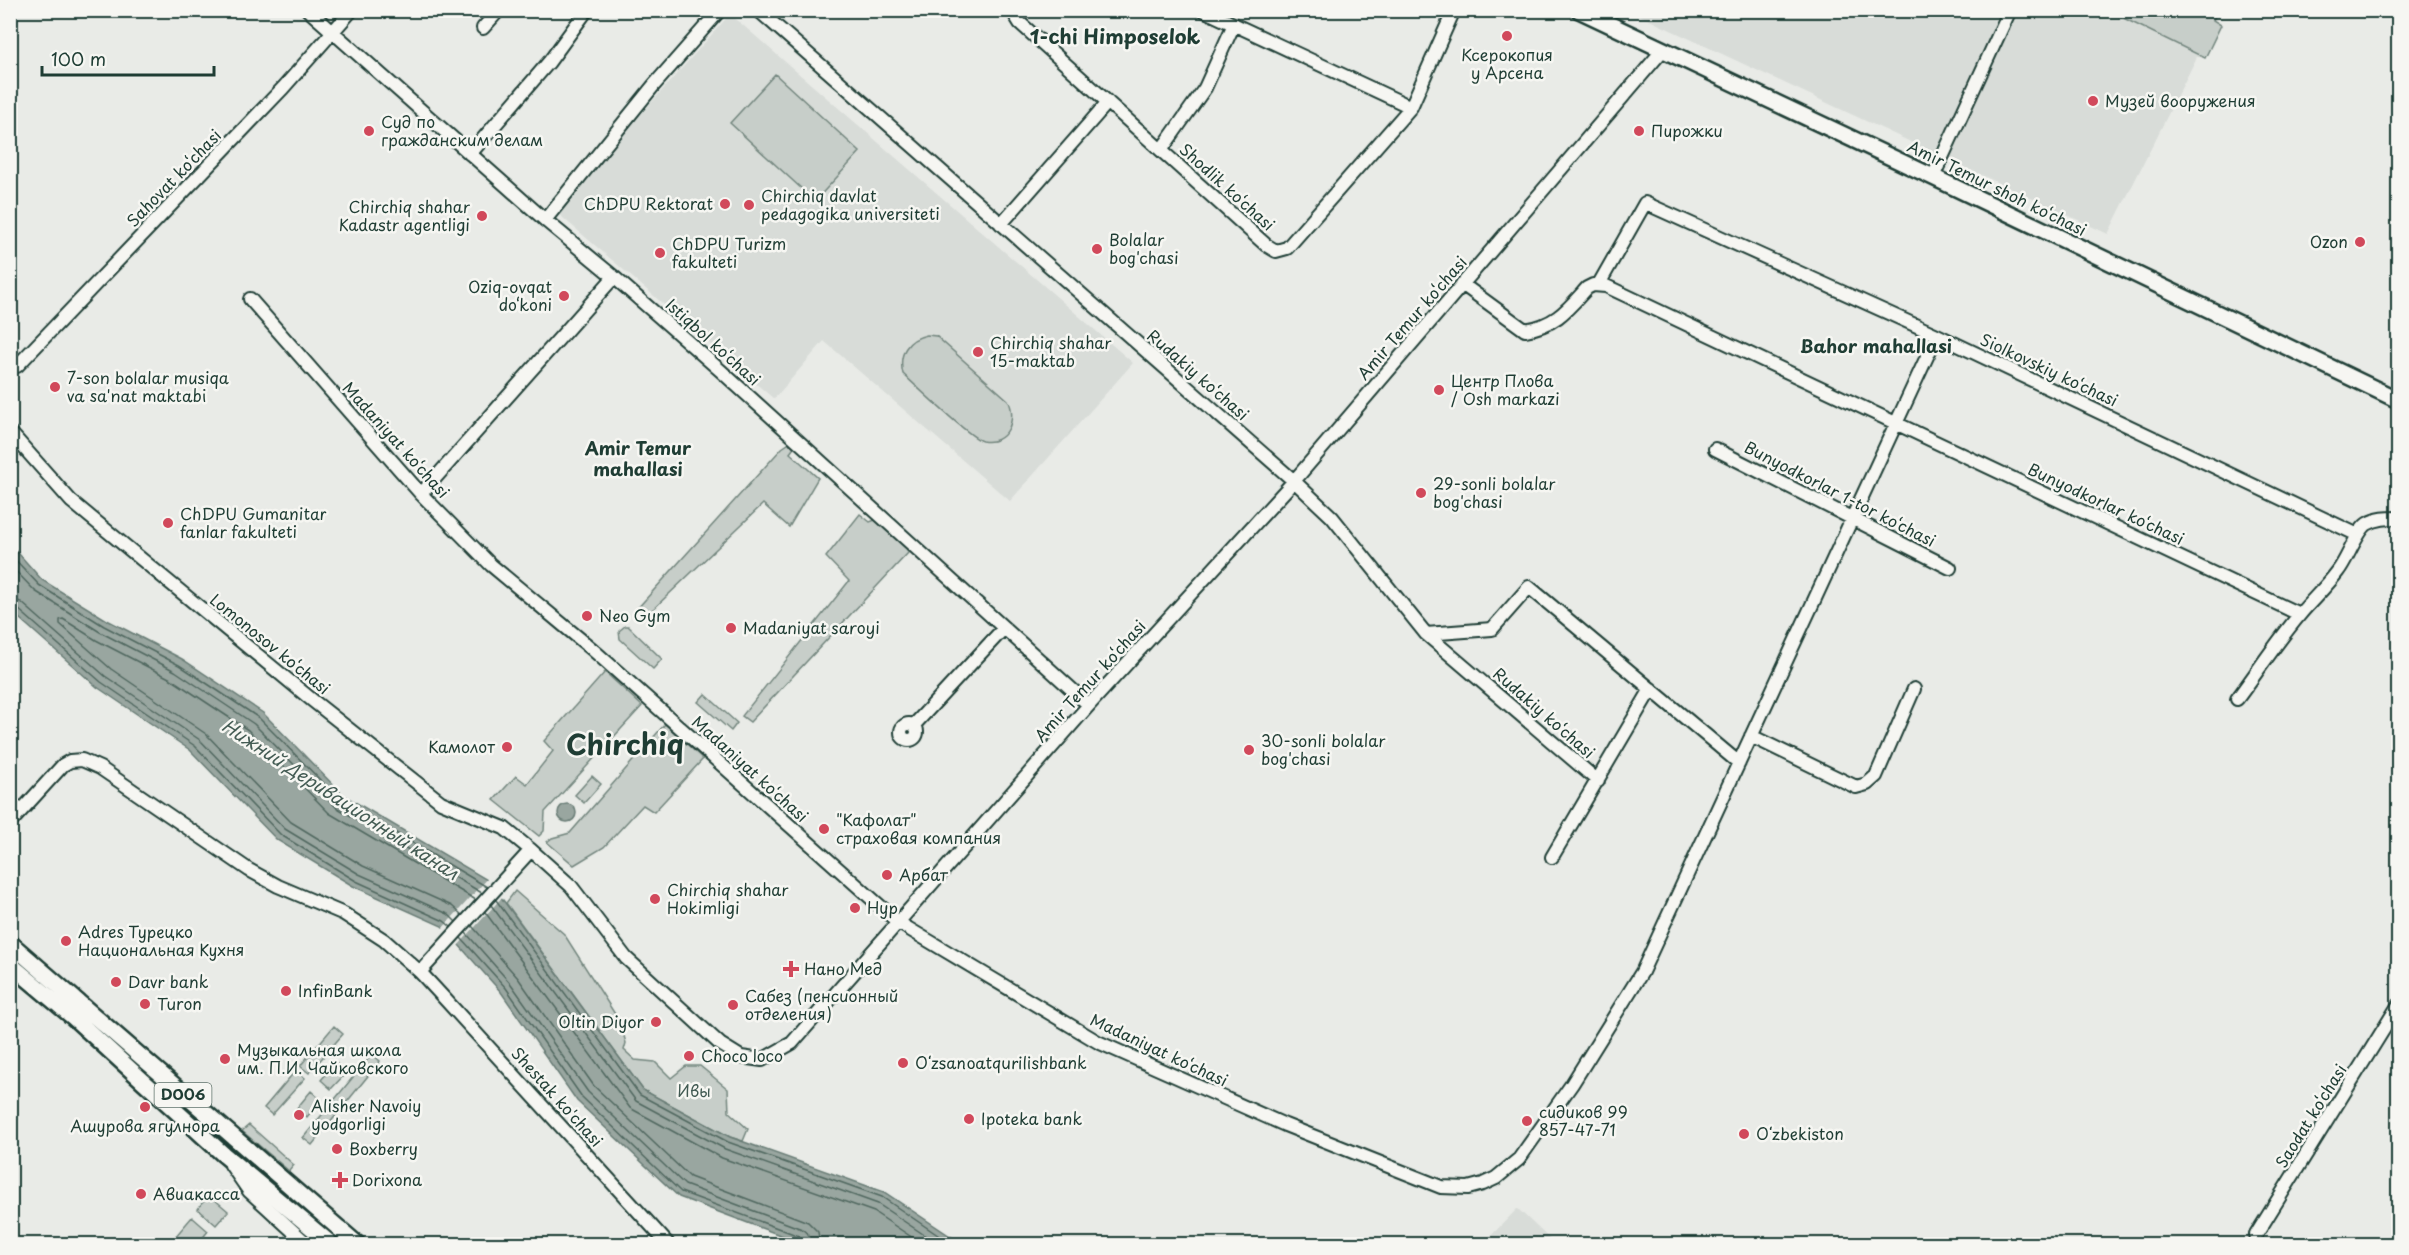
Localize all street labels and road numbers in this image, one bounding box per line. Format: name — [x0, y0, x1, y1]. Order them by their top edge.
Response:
street label: Sahovat ko‘chasi — [120, 123, 226, 231]
street label: Amir Temur shoh ko‘chasi — [1904, 133, 2091, 241]
street label: Shodlik ko‘chasi — [1175, 137, 1281, 236]
street label: Amir Temur ko‘chasi — [1351, 250, 1472, 384]
street label: Istiqbol ko‘chasi — [661, 292, 766, 391]
street label: Rudakiy ko‘chasi — [1143, 323, 1255, 425]
street label: Siolkovskiy ko‘chasi — [1977, 327, 2122, 412]
street label: Madaniyat ko‘chasi — [338, 376, 456, 503]
street label: Bunyodkorlar 1-tor ko‘chasi — [1741, 434, 1940, 552]
street label: Bunyodkorlar ko‘chasi — [2024, 456, 2188, 550]
street label: Lomonosov ko‘chasi — [205, 587, 336, 699]
street label: Amir Temur ko‘chasi — [1028, 614, 1151, 747]
street label: Rudakiy ko‘chasi — [1489, 661, 1601, 763]
street label: Madaniyat ko‘chasi — [687, 709, 814, 827]
street label: Madaniyat ko‘chasi — [1087, 1007, 1232, 1092]
street label: Shestak ko'chasi — [506, 1041, 609, 1151]
street label: Saodat ko‘chasi — [2269, 1059, 2352, 1172]
road number: D006 — [154, 1083, 212, 1107]

